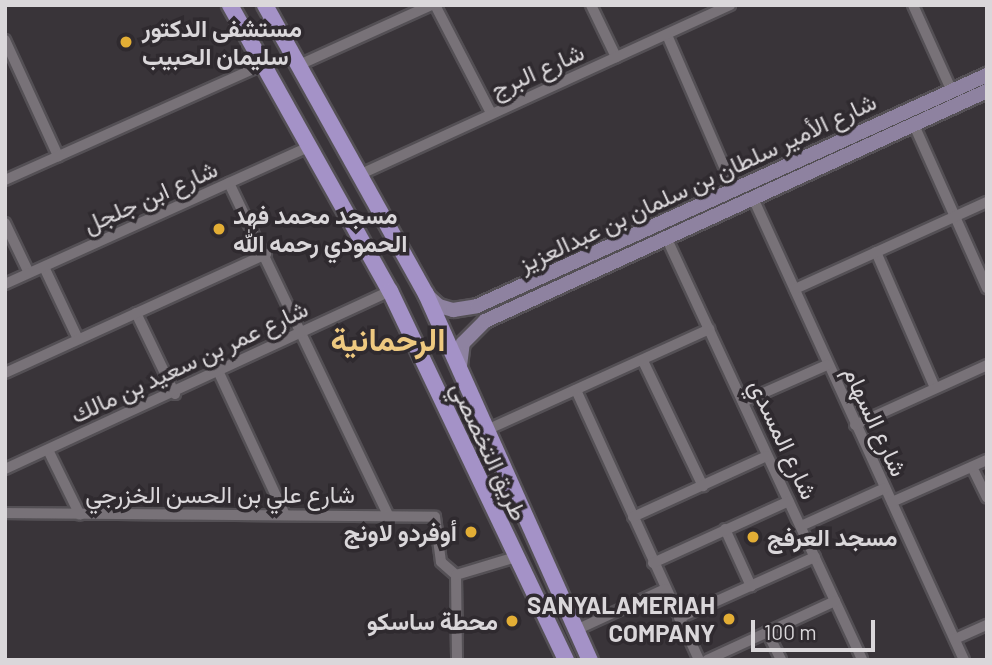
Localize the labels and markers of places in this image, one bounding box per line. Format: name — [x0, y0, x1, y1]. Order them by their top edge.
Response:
place label: مستشفى الدكتور سليمان الحبيب — [142, 14, 302, 70]
marker: مستشفى الدكتور سليمان الحبيب — [116, 32, 136, 52]
place label: مسجد محمد فهد الحمودي رحمه الله — [233, 201, 407, 257]
marker: مسجد محمد فهد الحمودي رحمه الله — [211, 221, 227, 237]
place label: أوفردو لاونج — [344, 518, 457, 546]
place label: مسجد العرفج — [767, 523, 897, 551]
marker: أوفردو لاونج — [463, 524, 479, 540]
marker: مسجد العرفج — [745, 529, 761, 545]
place label: SANYALAMERIAH COMPANY — [527, 591, 715, 647]
place label: محطة ساسكو — [367, 607, 498, 635]
marker: SANYALAMERIAH COMPANY — [721, 611, 737, 627]
marker: محطة ساسكو — [504, 613, 520, 629]

